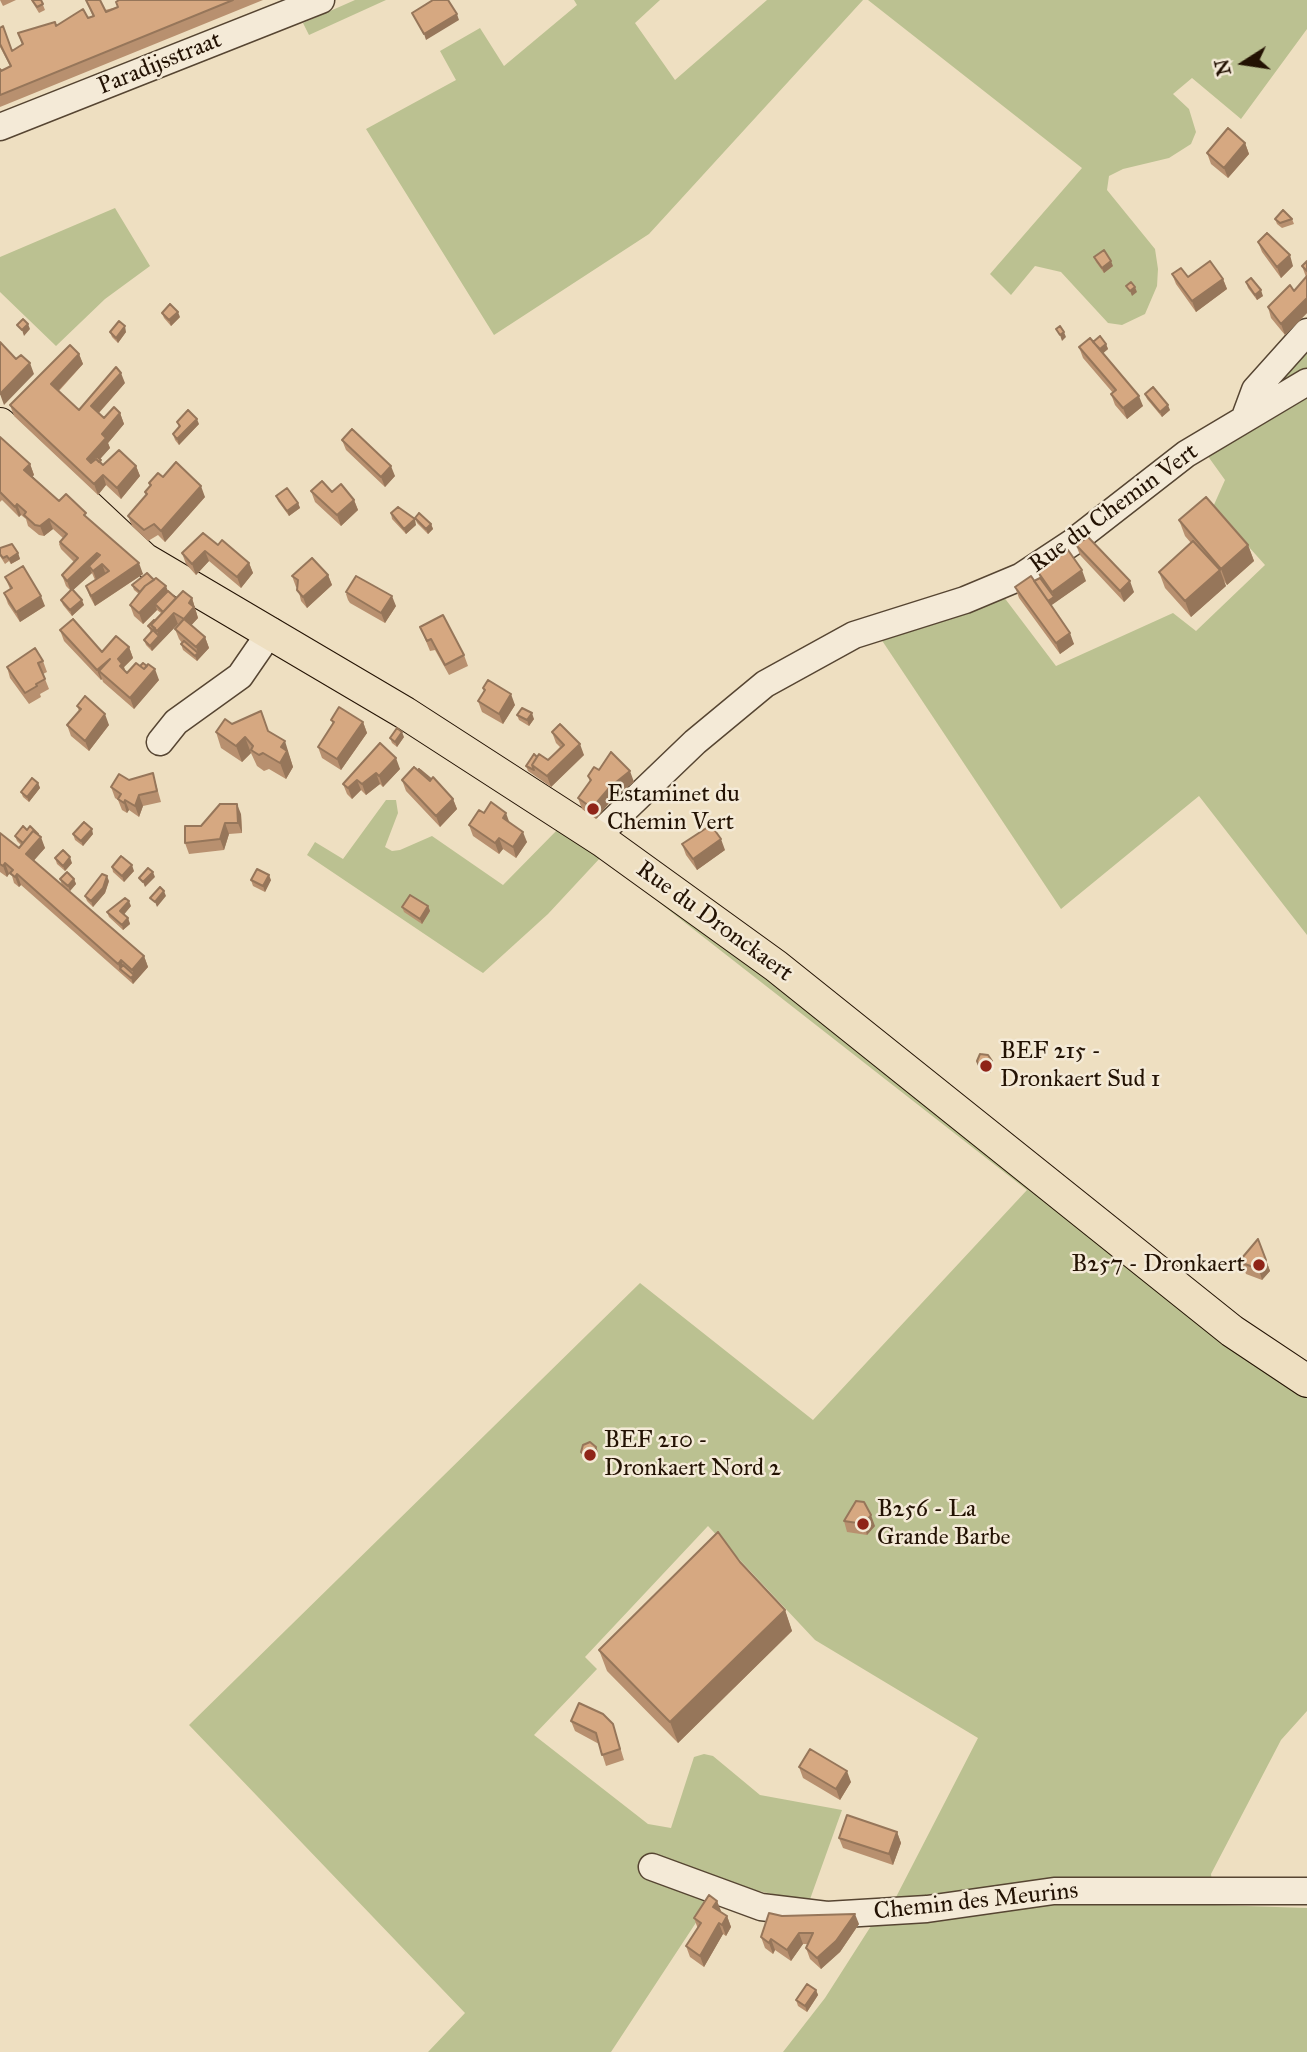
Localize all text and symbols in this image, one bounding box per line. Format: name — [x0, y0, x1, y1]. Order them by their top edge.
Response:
street label: Paradijsstraat — [94, 26, 226, 102]
north arrow — [1209, 28, 1279, 98]
text: N — [1210, 57, 1236, 78]
street label: Rue du Chemin Vert — [1024, 438, 1204, 580]
place label: Estaminet du Chemin Vert — [607, 781, 740, 837]
marker: Estaminet du Chemin Vert — [585, 801, 601, 817]
street label: Rue du Dronckaert — [630, 856, 798, 988]
place label: BEF 215 - Dronkaert Sud 1 — [1000, 1038, 1160, 1094]
marker: BEF 215 - Dronkaert Sud 1 — [978, 1058, 994, 1074]
place label: B257 - Dronkaert — [1071, 1251, 1245, 1279]
marker: B257 - Dronkaert — [1251, 1257, 1267, 1273]
place label: BEF 210 - Dronkaert Nord 2 — [604, 1427, 781, 1483]
marker: BEF 210 - Dronkaert Nord 2 — [582, 1447, 598, 1463]
place label: B256 - La Grande Barbe — [877, 1496, 1011, 1552]
marker: B256 - La Grande Barbe — [855, 1516, 871, 1532]
street label: Chemin des Meurins — [872, 1877, 1080, 1927]

